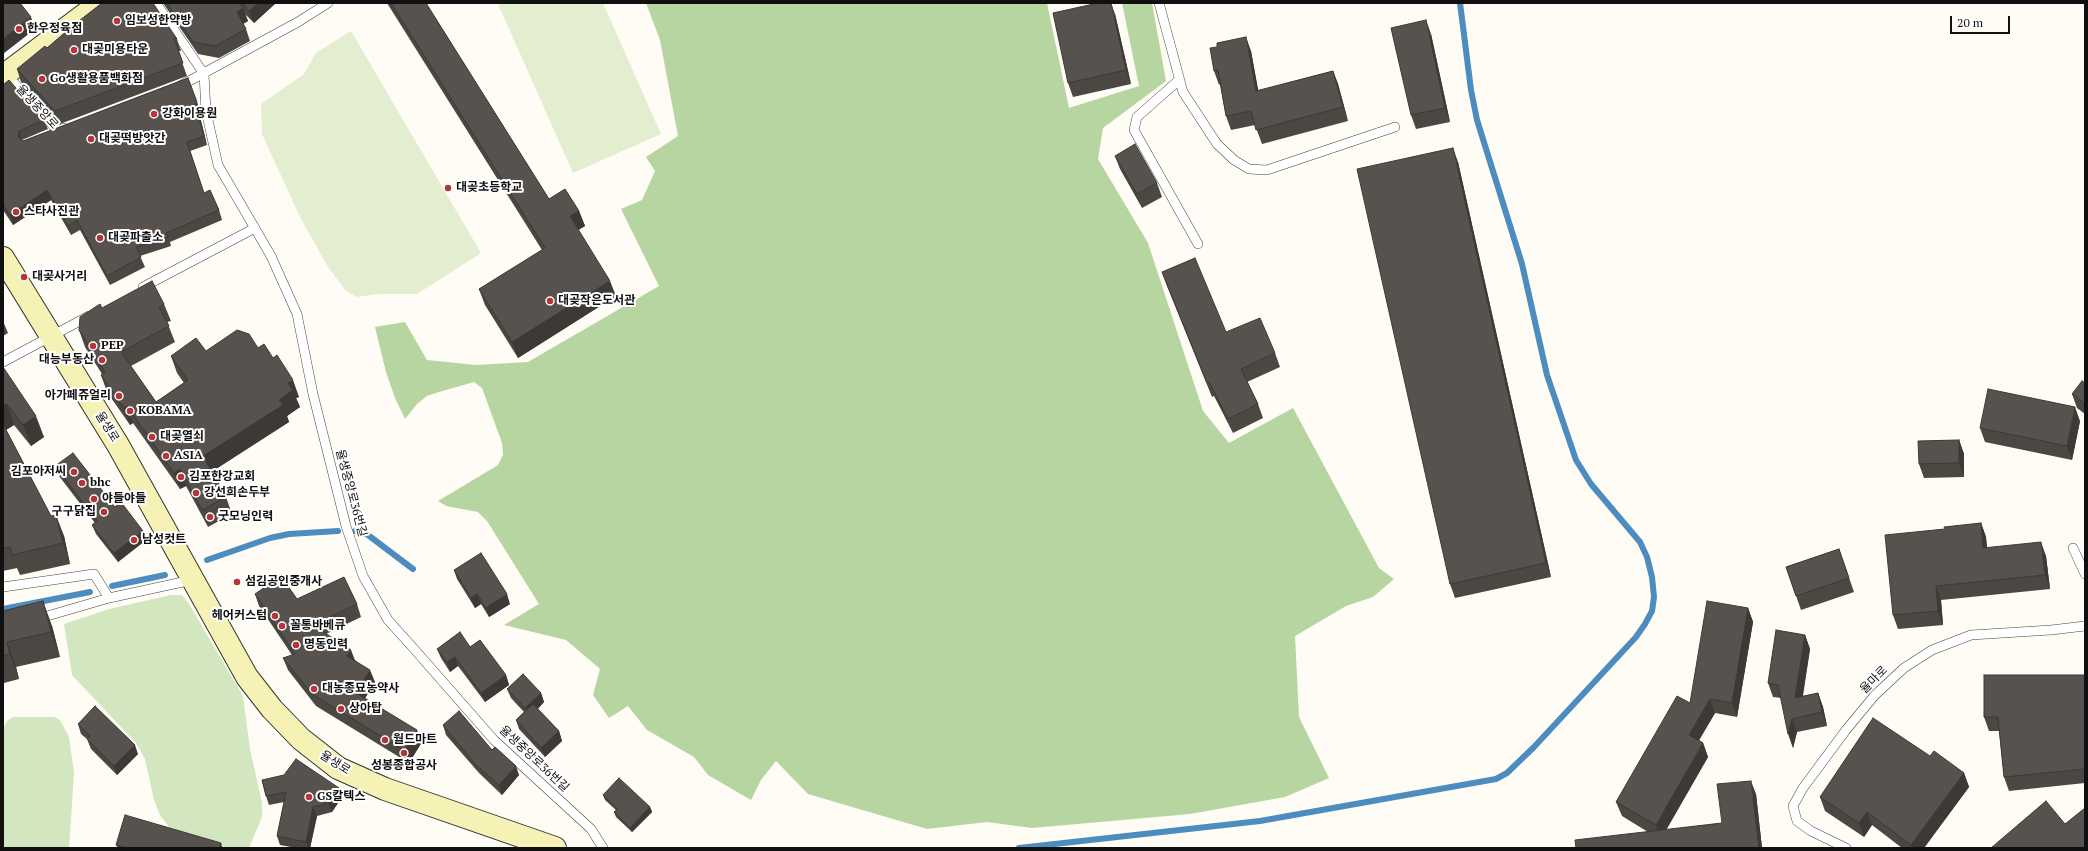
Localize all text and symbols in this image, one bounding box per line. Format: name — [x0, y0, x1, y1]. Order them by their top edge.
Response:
scale bar — [1952, 8, 2012, 34]
place label: 임보성한약방 — [125, 14, 191, 28]
text: 20 m — [1957, 15, 1983, 30]
marker: 임보성한약방 — [112, 16, 122, 26]
place label: 한우정육점 — [27, 22, 82, 36]
marker: 한우정육점 — [14, 24, 24, 34]
place label: 대곶미용타운 — [82, 43, 148, 57]
marker: 대곶미용타운 — [69, 45, 79, 55]
place label: Go생활용품백화점 — [50, 72, 143, 86]
marker: Go생활용품백화점 — [37, 74, 47, 84]
street label: 율생중앙로 — [13, 82, 61, 132]
place label: 강화이용원 — [162, 107, 217, 121]
marker: 강화이용원 — [149, 109, 159, 119]
place label: 대곶떡방앗간 — [99, 132, 165, 146]
marker: 대곶떡방앗간 — [86, 134, 96, 144]
place label: 대곶초등학교 — [456, 181, 522, 195]
marker: 대곶초등학교 — [443, 183, 453, 193]
place label: 스타사진관 — [24, 205, 79, 219]
marker: 스타사진관 — [11, 207, 21, 217]
place label: 대곶파출소 — [108, 231, 163, 245]
marker: 대곶파출소 — [95, 233, 105, 243]
place label: 대곶사거리 — [32, 270, 87, 284]
marker: 대곶사거리 — [19, 272, 29, 282]
place label: 대곶작은도서관 — [558, 294, 635, 308]
marker: 대곶작은도서관 — [545, 296, 555, 306]
place label: PEP — [101, 339, 124, 353]
marker: PEP — [88, 341, 98, 351]
place label: 대능부동산 — [39, 353, 94, 367]
marker: 대능부동산 — [97, 355, 107, 365]
place label: 아가페쥬얼리 — [45, 389, 111, 403]
marker: 아가페쥬얼리 — [114, 391, 124, 401]
place label: KOBAMA — [138, 404, 191, 418]
marker: KOBAMA — [125, 406, 135, 416]
street label: 율생로 — [92, 409, 122, 445]
place label: 대곶열쇠 — [160, 430, 204, 444]
marker: 대곶열쇠 — [147, 432, 157, 442]
street label: 율생중앙로36번길 — [332, 448, 370, 538]
place label: ASIA — [174, 449, 203, 463]
marker: ASIA — [161, 451, 171, 461]
place label: 김포아저씨 — [11, 465, 66, 479]
marker: 김포아저씨 — [69, 467, 79, 477]
place label: 김포한강교회 — [189, 470, 255, 484]
marker: 김포한강교회 — [176, 472, 186, 482]
place label: bhc — [90, 476, 111, 490]
marker: bhc — [77, 478, 87, 488]
place label: 강선희손두부 — [204, 486, 270, 500]
marker: 강선희손두부 — [191, 488, 201, 498]
place label: 야들야들 — [102, 492, 146, 506]
marker: 야들야들 — [89, 494, 99, 504]
place label: 구구닭집 — [52, 505, 96, 519]
marker: 구구닭집 — [99, 507, 109, 517]
place label: 굿모닝인력 — [218, 510, 273, 524]
marker: 굿모닝인력 — [205, 512, 215, 522]
place label: 남성컷트 — [142, 533, 186, 547]
marker: 남성컷트 — [129, 535, 139, 545]
place label: 섬김공인중개사 — [245, 575, 322, 589]
marker: 섬김공인중개사 — [232, 577, 242, 587]
place label: 헤어커스텀 — [212, 609, 267, 623]
marker: 헤어커스텀 — [270, 611, 280, 621]
place label: 꼴통바베큐 — [290, 619, 345, 633]
marker: 꼴통바베큐 — [277, 621, 287, 631]
place label: 명동인력 — [304, 638, 348, 652]
marker: 명동인력 — [291, 640, 301, 650]
street label: 율마로 — [1857, 663, 1891, 697]
place label: 대농종묘농약사 — [322, 682, 399, 696]
marker: 대농종묘농약사 — [309, 684, 319, 694]
place label: 상아탑 — [349, 702, 382, 716]
marker: 상아탑 — [336, 704, 346, 714]
street label: 율생중앙로36번길 — [496, 723, 572, 795]
place label: 월드마트 — [393, 733, 437, 747]
marker: 월드마트 — [380, 735, 390, 745]
street label: 율생로 — [317, 748, 353, 778]
marker: 성봉종합공사 — [399, 748, 409, 758]
place label: 성봉종합공사 — [371, 759, 437, 773]
place label: GS칼텍스 — [317, 790, 365, 804]
marker: GS칼텍스 — [304, 792, 314, 802]

